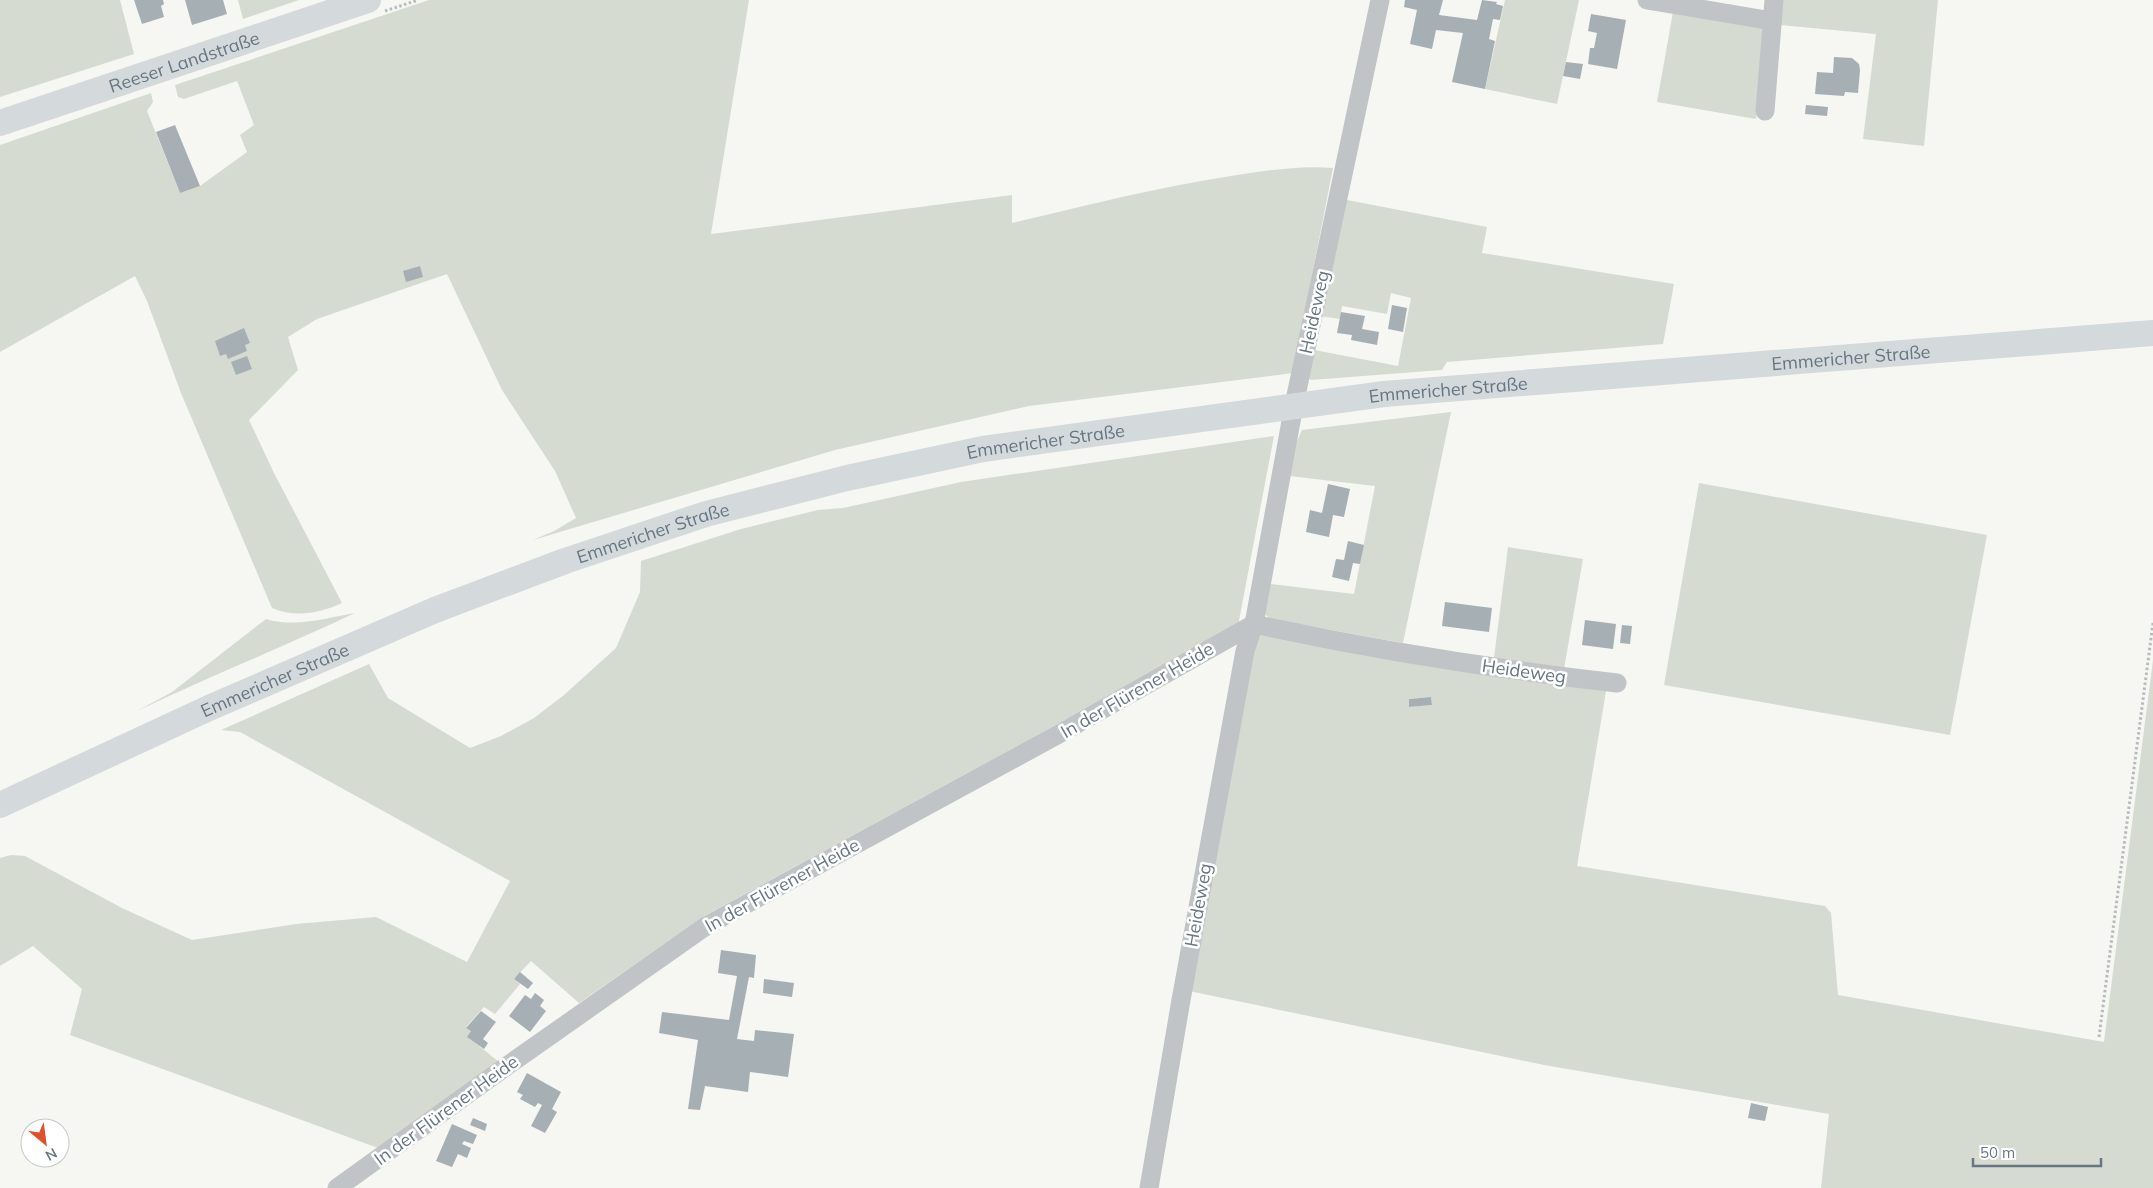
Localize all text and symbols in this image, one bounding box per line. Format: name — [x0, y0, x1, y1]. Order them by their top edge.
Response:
street label: Reeser Landstraße — [106, 26, 262, 97]
street label: Heideweg — [1294, 268, 1334, 356]
street label: Emmericher Straße — [1771, 339, 1931, 375]
street label: Emmericher Straße — [1367, 371, 1529, 407]
street label: Emmericher Straße — [964, 418, 1126, 464]
street label: Emmericher Straße — [573, 497, 732, 568]
street label: Emmericher Straße — [197, 637, 352, 722]
street label: In der Flürener Heide — [1056, 637, 1218, 743]
street label: Heideweg — [1481, 654, 1567, 688]
street label: In der Flürener Heide — [701, 833, 863, 937]
street label: Heideweg — [1179, 861, 1217, 949]
street label: In der Flürener Heide — [369, 1050, 523, 1170]
north arrow — [20, 1118, 70, 1168]
scale bar — [1973, 1136, 2100, 1168]
text: 50 m — [1980, 1143, 2015, 1162]
text: N — [42, 1144, 60, 1165]

